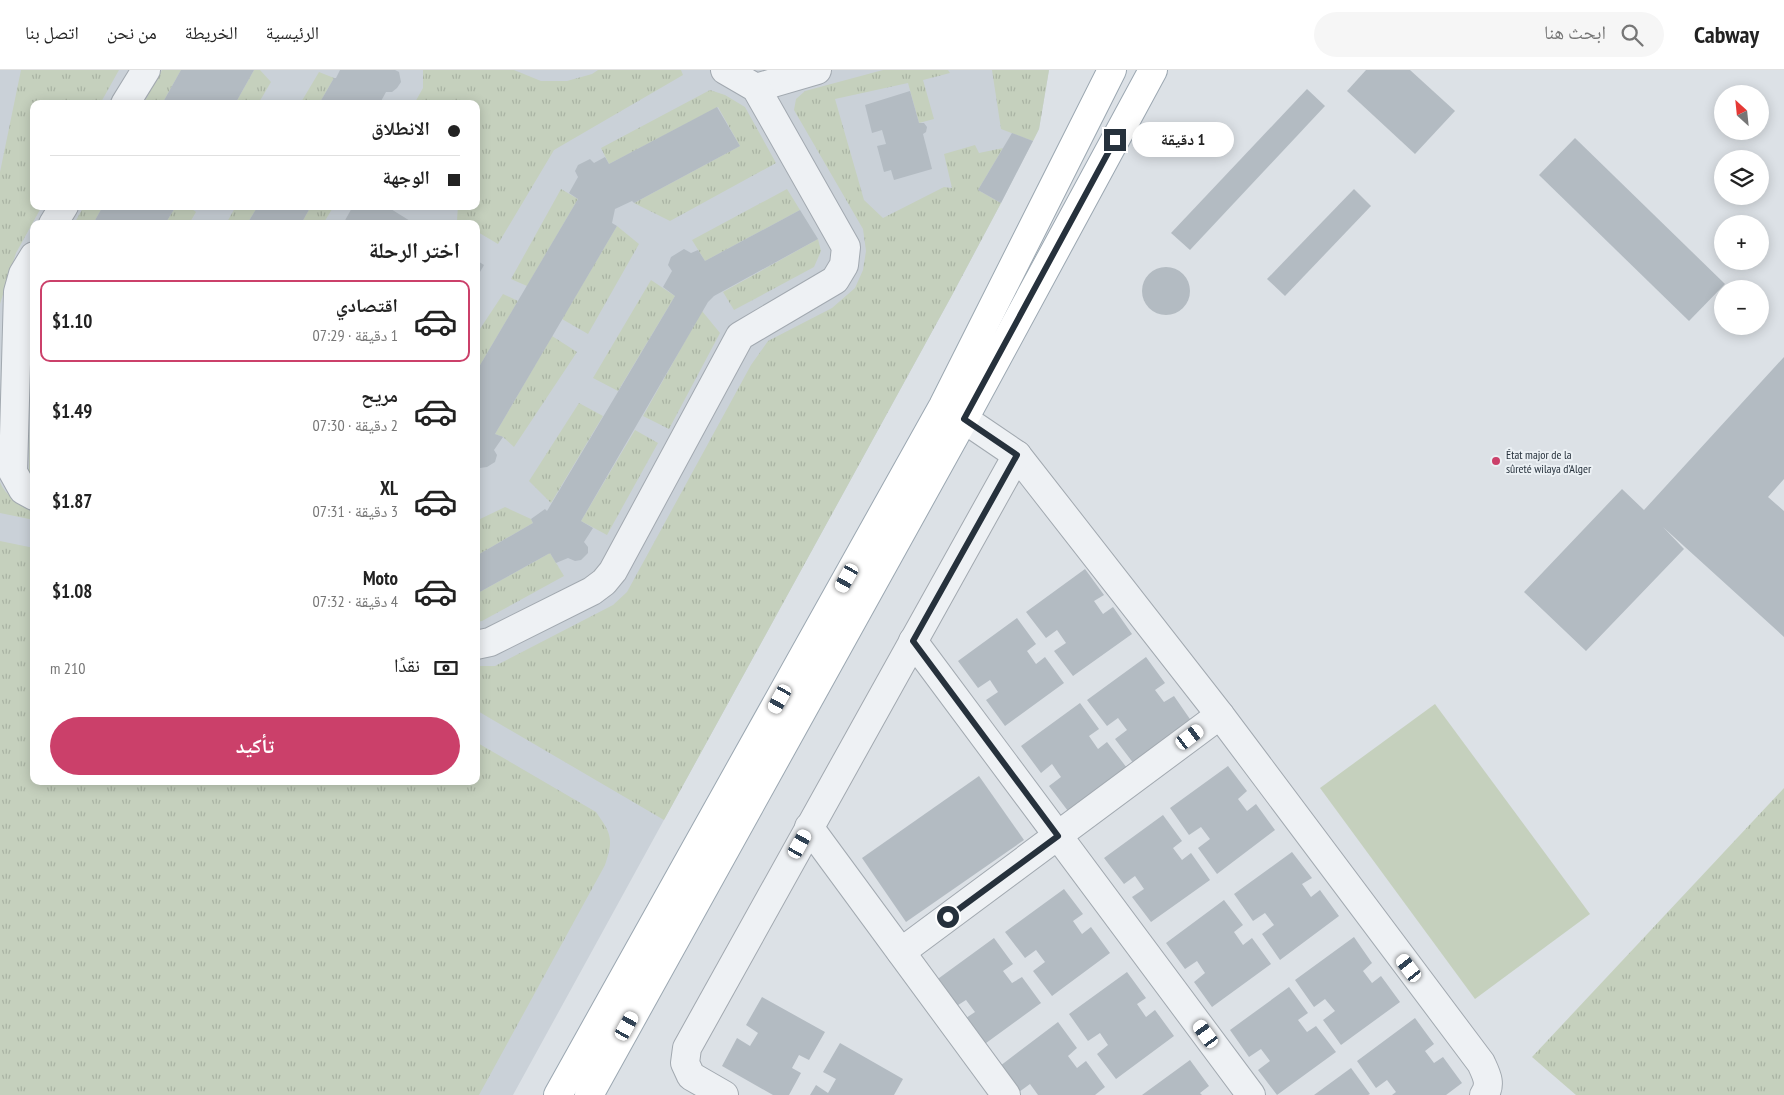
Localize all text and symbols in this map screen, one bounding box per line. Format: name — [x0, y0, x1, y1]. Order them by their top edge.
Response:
search box — [1314, 12, 1664, 57]
text: Cabway — [1694, 19, 1759, 50]
text: ابحث هنا — [1544, 20, 1606, 44]
text: اتصل بنا — [25, 21, 79, 44]
text: من نحن — [107, 21, 157, 44]
text: الخريطة — [185, 21, 238, 44]
text: الرئيسية — [266, 21, 319, 44]
icon: search — [1618, 21, 1646, 49]
north arrow — [1714, 85, 1769, 140]
map controls — [1714, 85, 1769, 335]
text: الانطلاق — [371, 116, 430, 140]
callout: 1 دقيقة — [1132, 122, 1235, 158]
route end — [1104, 129, 1126, 151]
text: 1 دقيقة — [1161, 129, 1205, 149]
button: layers — [1714, 150, 1769, 205]
text: الوجهة — [382, 165, 430, 189]
button: + — [1714, 215, 1769, 270]
text: اختر الرحلة — [369, 236, 460, 264]
button: − — [1714, 280, 1769, 335]
text: اقتصادي — [336, 293, 398, 317]
icon: car — [413, 299, 458, 344]
text: $1.10 — [52, 309, 92, 333]
text: 1 دقيقة · 07:29 — [313, 325, 398, 345]
text: مريح — [361, 383, 398, 407]
icon: car — [413, 389, 458, 434]
text: $1.49 — [52, 399, 92, 423]
text: 2 دقيقة · 07:30 — [313, 415, 398, 435]
place label: État major de la sûreté wilaya d’Alger — [1506, 447, 1592, 476]
marker: État major de la sûreté wilaya d’Alger — [1490, 455, 1502, 467]
text: XL — [380, 476, 398, 500]
icon: car — [413, 479, 458, 524]
text: $1.87 — [52, 489, 92, 513]
text: 3 دقيقة · 07:31 — [313, 501, 398, 521]
car — [833, 561, 860, 595]
text: Moto — [363, 566, 398, 590]
icon: car — [413, 569, 458, 614]
text: $1.08 — [52, 579, 92, 603]
text: 4 دقيقة · 07:32 — [313, 591, 398, 611]
text: نقدًا — [394, 653, 420, 677]
icon: cash — [432, 654, 460, 682]
text: 210 m — [50, 658, 85, 678]
car — [766, 682, 793, 716]
button: تأكيد — [50, 717, 460, 775]
car — [1173, 722, 1206, 752]
car — [786, 827, 813, 861]
route start — [937, 906, 959, 928]
car — [1393, 952, 1424, 984]
car — [613, 1009, 640, 1043]
car — [1191, 1017, 1220, 1051]

